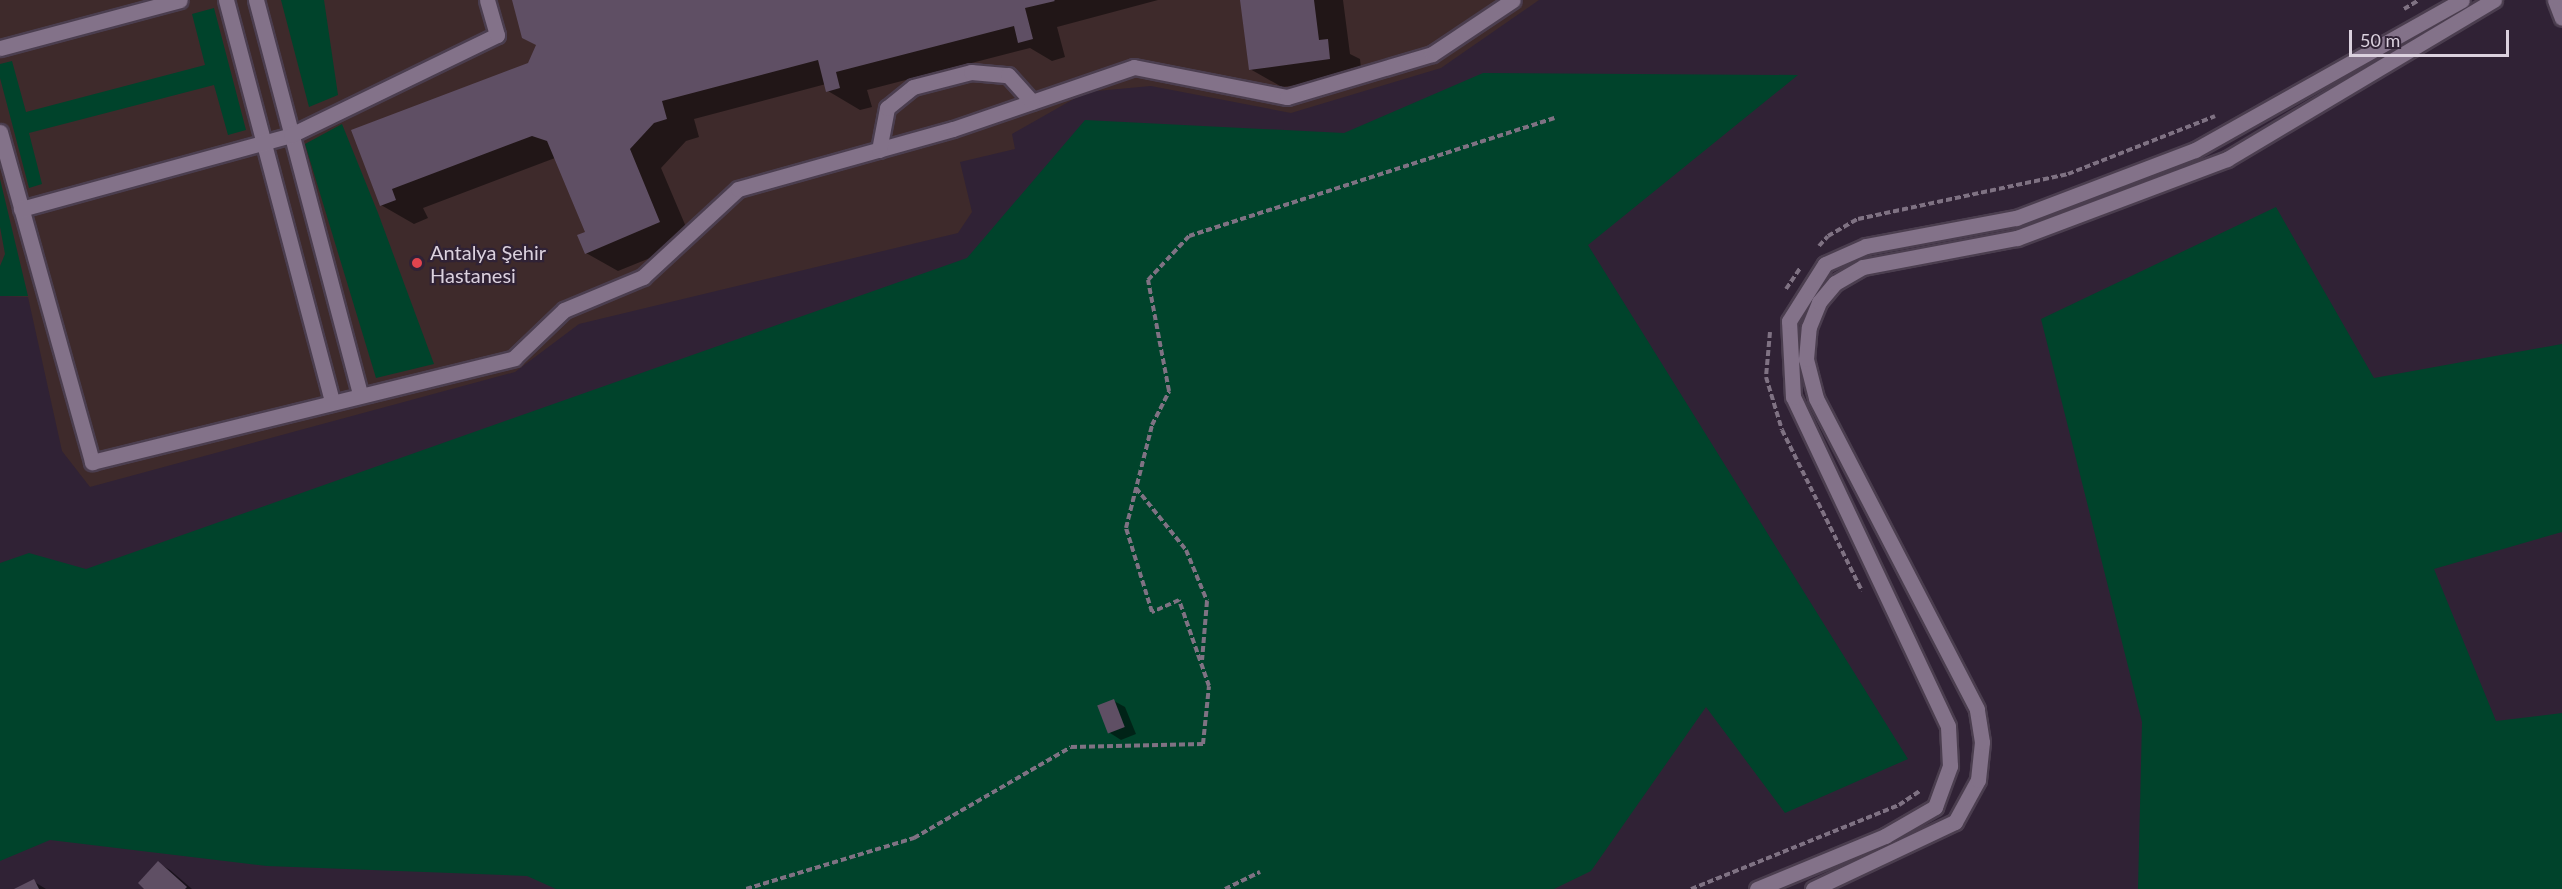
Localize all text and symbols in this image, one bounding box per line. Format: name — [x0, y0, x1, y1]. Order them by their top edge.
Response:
scale bar — [2352, 18, 2512, 56]
text: 50 m — [2360, 29, 2400, 51]
place label: Antalya Şehir Hastanesi — [430, 240, 546, 287]
marker: Antalya Şehir Hastanesi — [408, 254, 426, 272]

